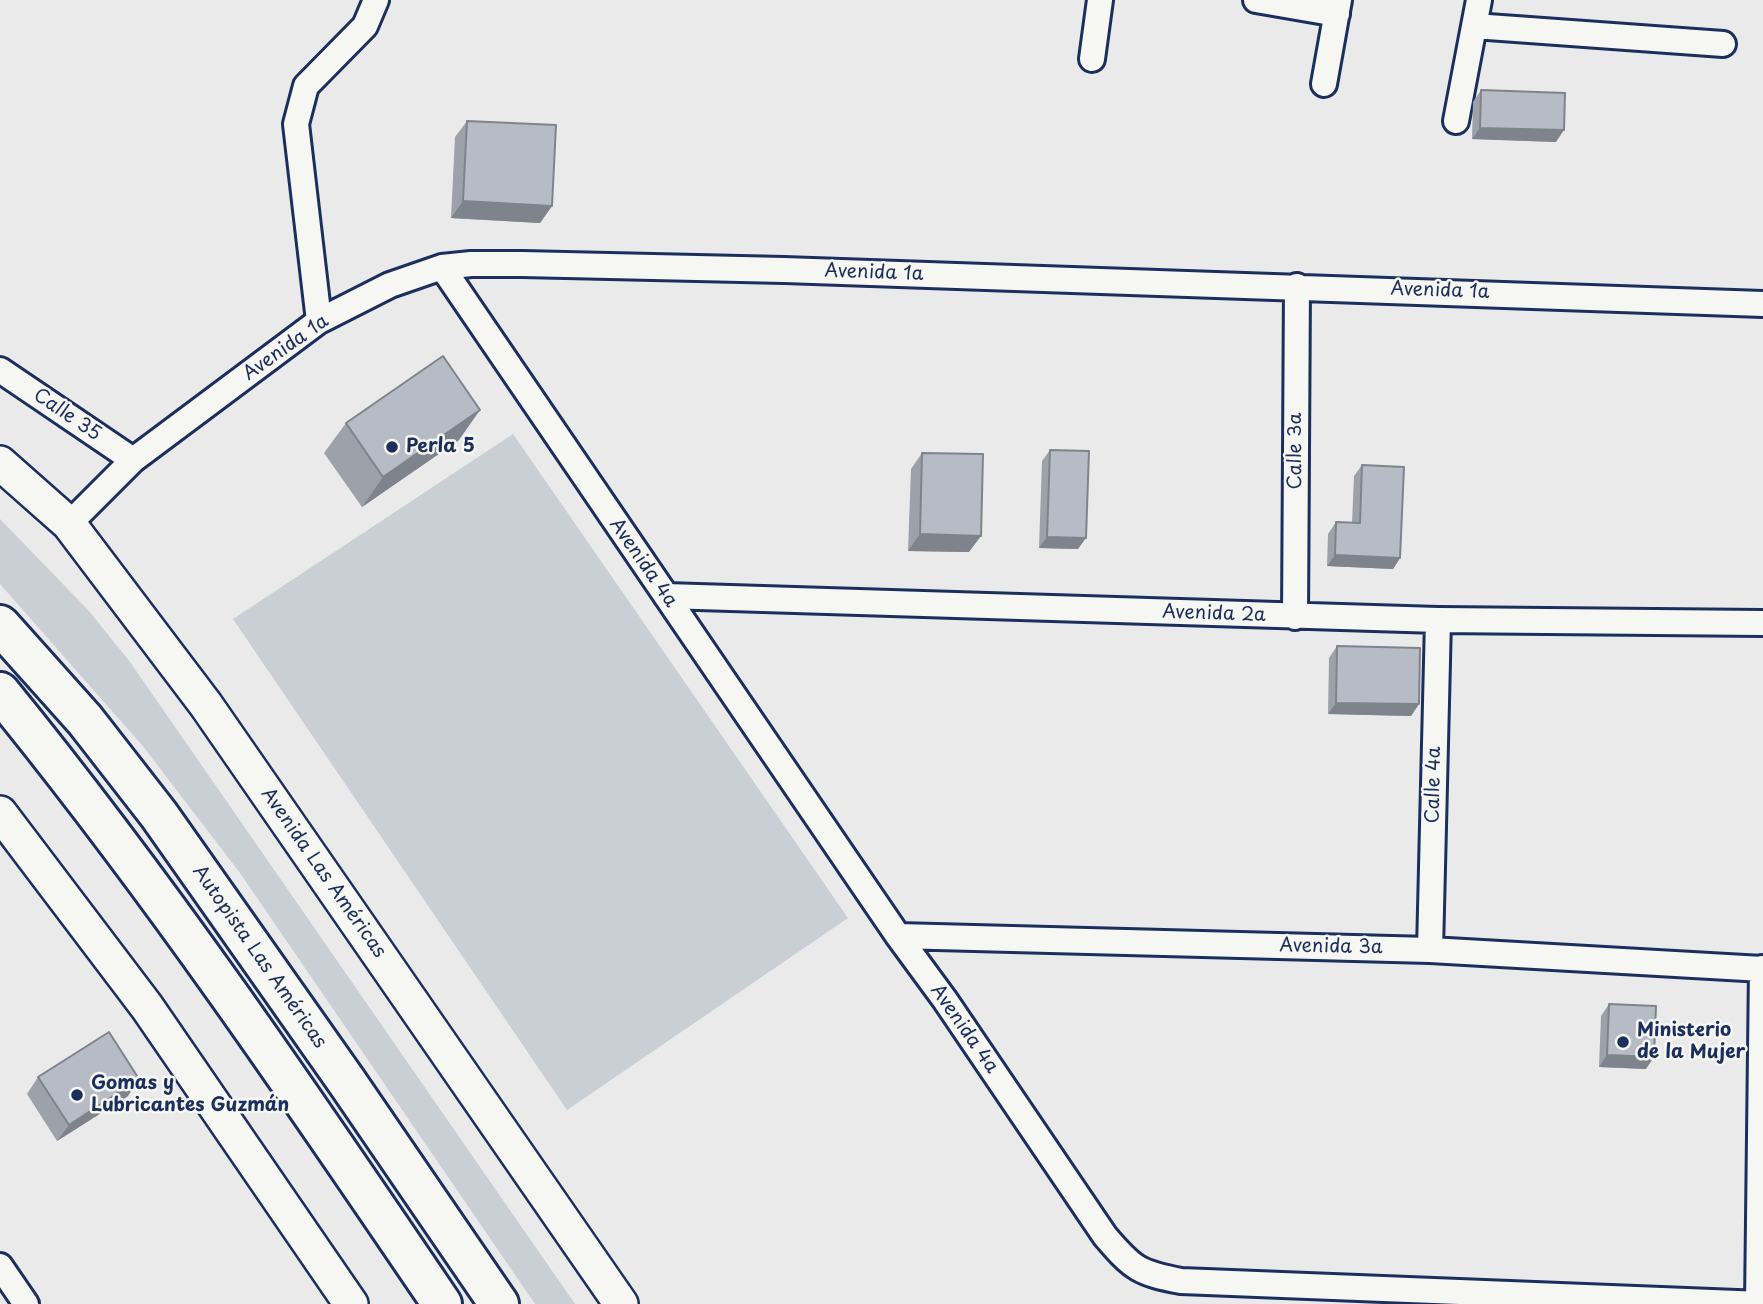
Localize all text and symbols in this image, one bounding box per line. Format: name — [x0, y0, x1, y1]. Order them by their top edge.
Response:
street label: Avenida 1a — [824, 260, 924, 286]
street label: Avenida 1a — [1390, 278, 1490, 304]
street label: Avenida 1a — [239, 310, 333, 386]
street label: Calle 35 — [29, 384, 105, 446]
street label: Calle 3a — [1285, 413, 1307, 489]
place label: Perla 5 — [406, 436, 475, 458]
marker: Perla 5 — [384, 439, 400, 455]
street label: Avenida 4a — [604, 514, 682, 612]
street label: Avenida 2a — [1162, 601, 1266, 627]
street label: Calle 4a — [1422, 746, 1446, 824]
street label: Avenida Las Américas — [256, 784, 390, 962]
street label: Autopista Las Américas — [187, 861, 331, 1053]
street label: Avenida 3a — [1279, 935, 1383, 959]
street label: Avenida 4a — [925, 980, 1003, 1078]
place label: Ministerio de la Mujer — [1637, 1020, 1745, 1064]
marker: Ministerio de la Mujer — [1615, 1034, 1631, 1050]
place label: Gomas y Lubricantes Guzmán — [91, 1073, 289, 1117]
marker: Gomas y Lubricantes Guzmán — [69, 1087, 85, 1103]

